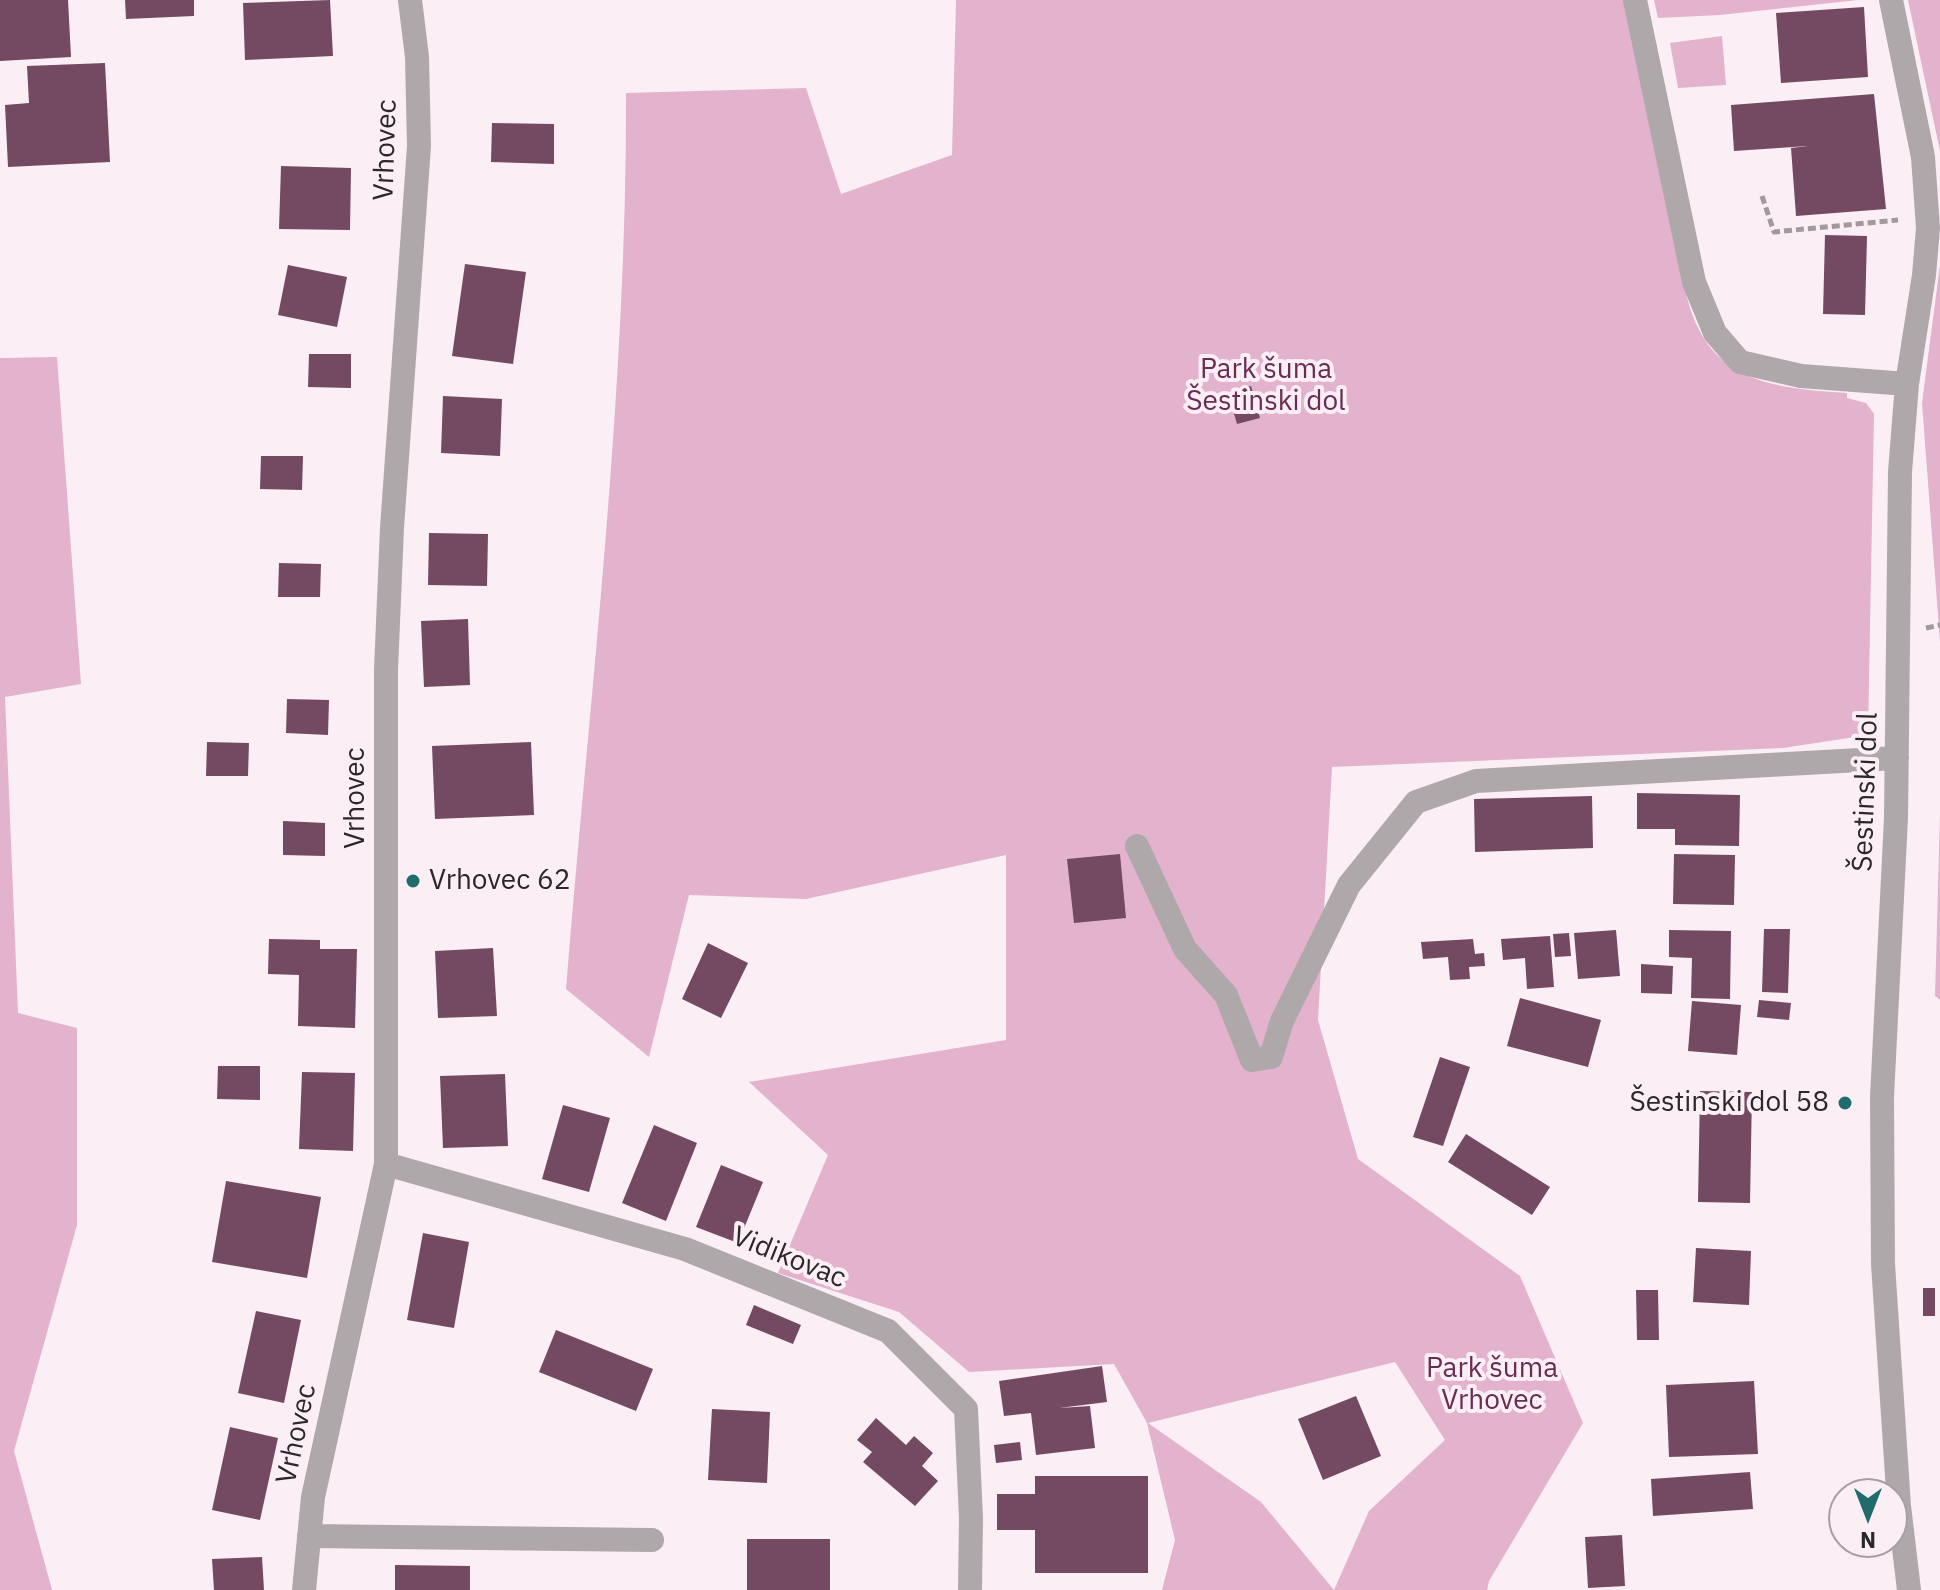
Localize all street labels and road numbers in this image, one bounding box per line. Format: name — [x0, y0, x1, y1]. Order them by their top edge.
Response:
street label: Vrhovec — [367, 99, 405, 201]
street label: Šestinski dol — [1846, 712, 1886, 872]
street label: Vrhovec — [339, 747, 373, 849]
street label: Vidikovac — [727, 1220, 851, 1296]
street label: Vrhovec — [270, 1381, 324, 1487]

